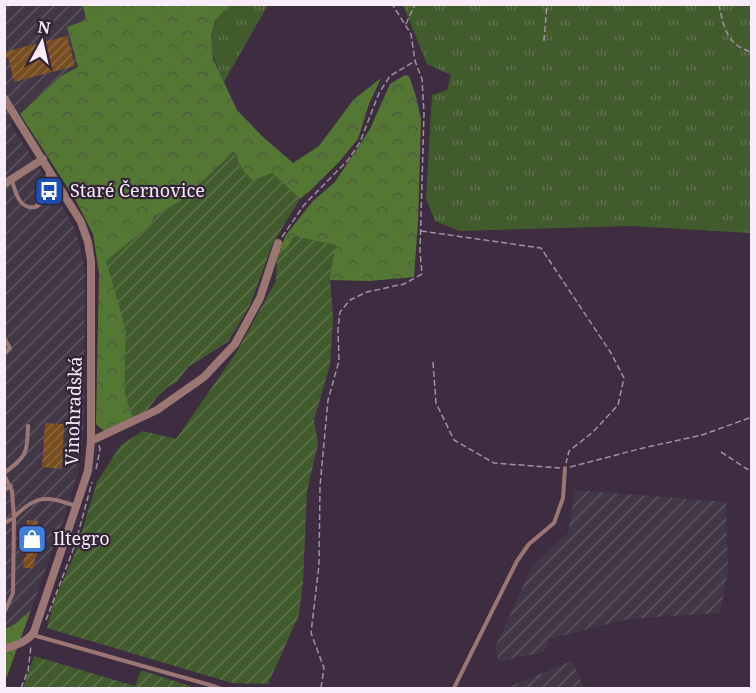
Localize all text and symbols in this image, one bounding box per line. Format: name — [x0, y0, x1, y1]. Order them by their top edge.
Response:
north arrow — [12, 12, 72, 72]
text: N — [36, 15, 52, 39]
bus stop icon: Staré Černovice — [33, 175, 65, 207]
place label: Staré Černovice — [70, 178, 205, 202]
street label: Vinohradská — [59, 356, 87, 466]
shop icon: Iltegro — [16, 523, 48, 555]
place label: Iltegro — [53, 526, 110, 550]

